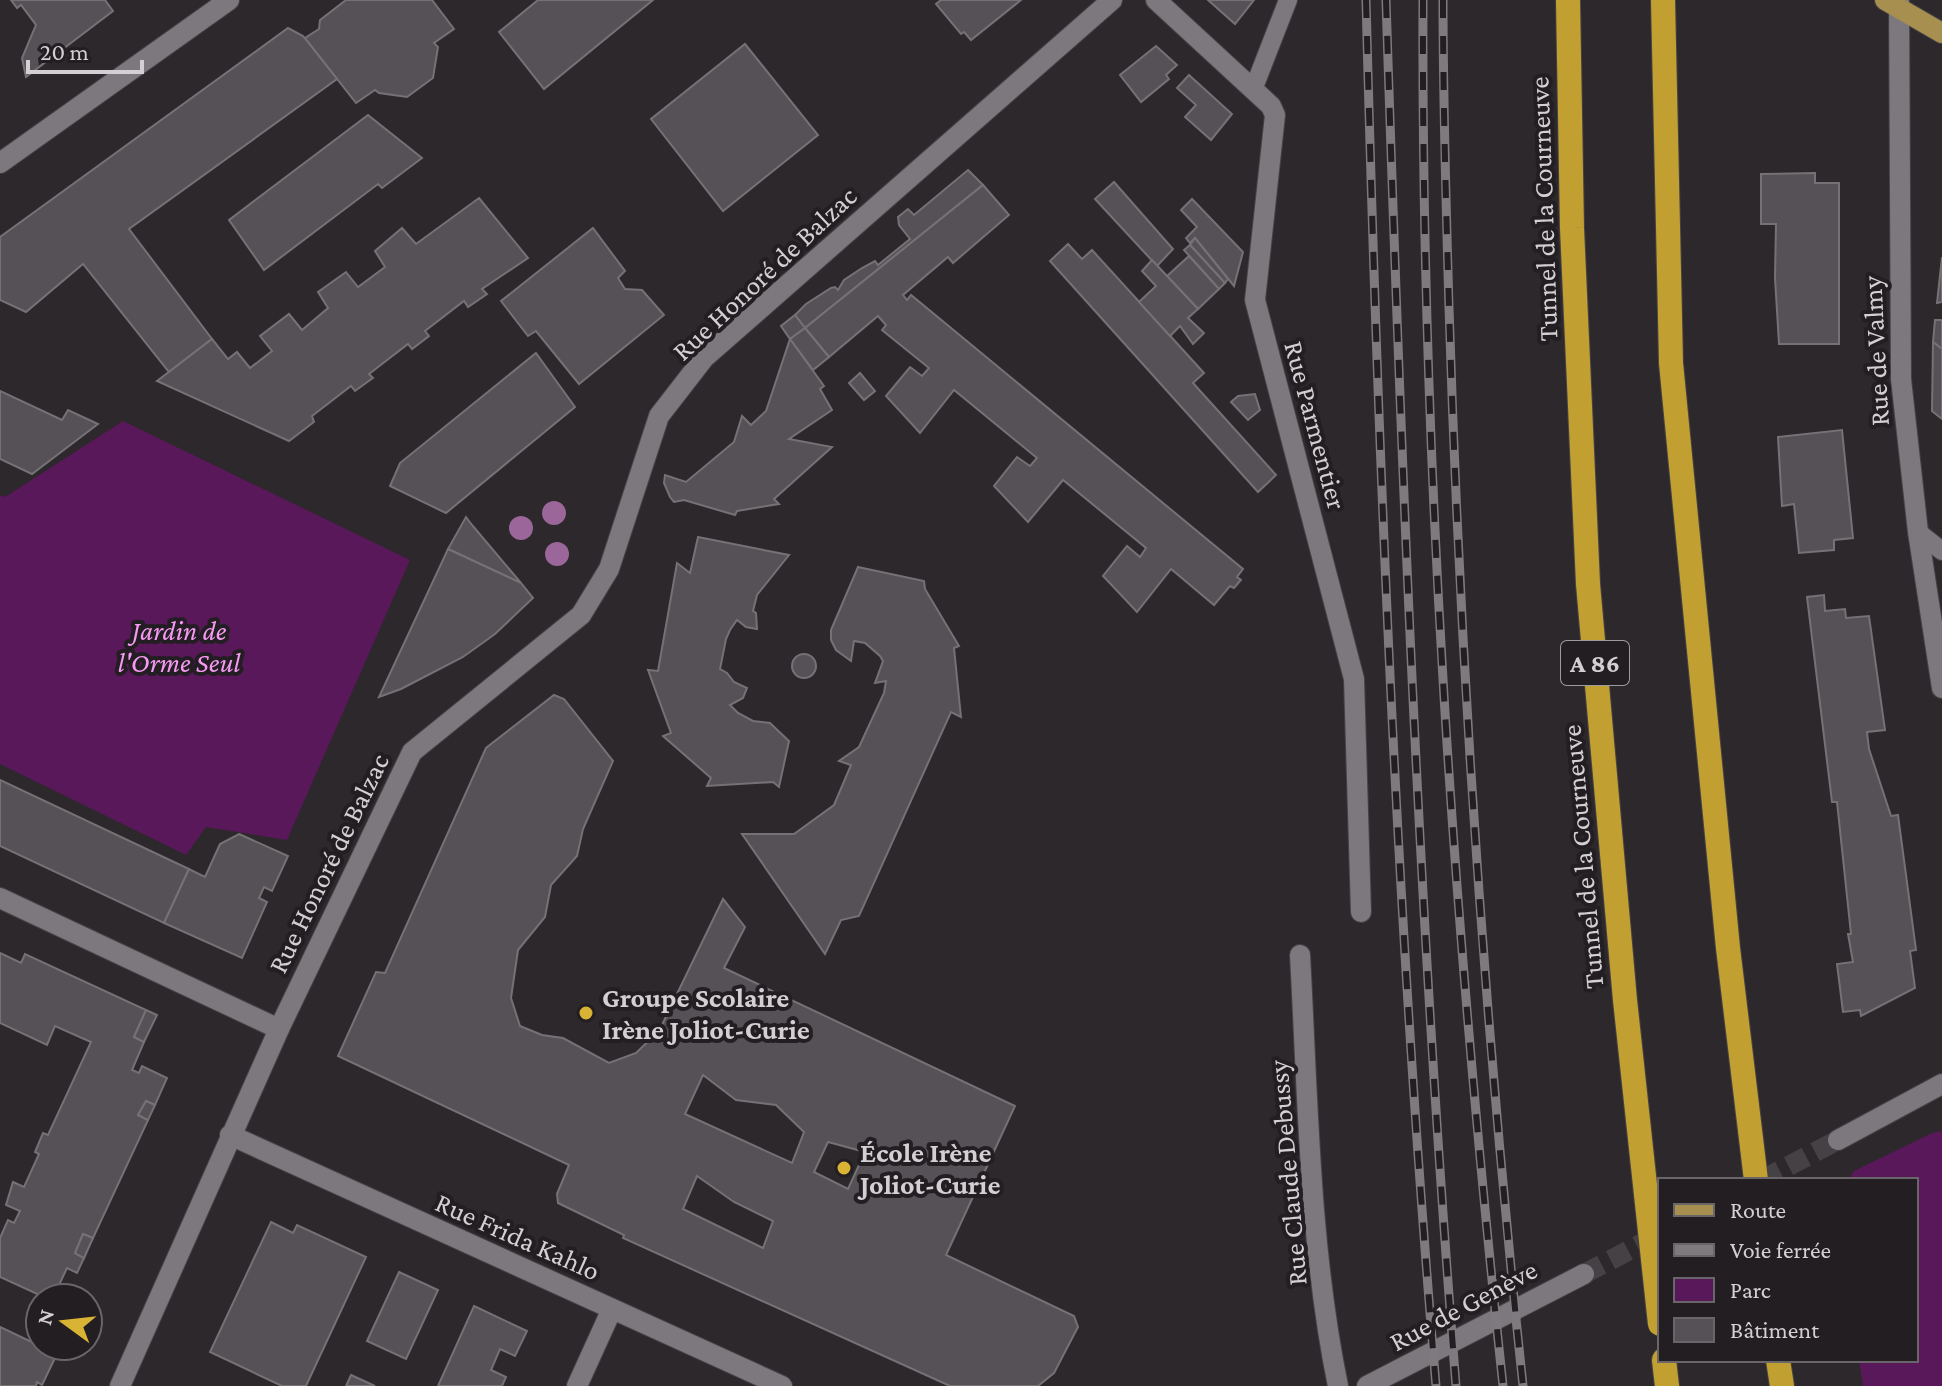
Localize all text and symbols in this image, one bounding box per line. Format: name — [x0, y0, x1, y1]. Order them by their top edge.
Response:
scale bar — [28, 24, 142, 74]
text: 20 m — [40, 38, 89, 65]
street label: Tunnel de la Courneuve — [1523, 76, 1564, 342]
street label: Rue Honoré de Balzac — [666, 180, 863, 367]
street label: Rue de Valmy — [1856, 274, 1895, 427]
street label: Rue Parmentier — [1278, 338, 1353, 513]
park label: Jardin de l'Orme Seul — [118, 615, 241, 678]
road number: A 86 — [1561, 641, 1629, 685]
street label: Tunnel de la Courneuve — [1556, 724, 1609, 990]
street label: Rue Honoré de Balzac — [262, 748, 395, 978]
place label: Groupe Scolaire Irène Joliot-Curie — [602, 982, 810, 1045]
marker: Groupe Scolaire Irène Joliot-Curie — [577, 1004, 595, 1022]
street label: Rue Claude Debussy — [1262, 1058, 1313, 1287]
place label: École Irène Joliot-Curie — [857, 1137, 1000, 1200]
marker: École Irène Joliot-Curie — [835, 1159, 853, 1177]
legend — [1658, 1178, 1918, 1362]
street label: Rue Frida Kahlo — [431, 1186, 605, 1287]
text: Route — [1730, 1196, 1786, 1223]
text: Voie ferrée — [1730, 1236, 1831, 1263]
street label: Rue de Genève — [1384, 1254, 1542, 1357]
text: Parc — [1730, 1276, 1771, 1303]
north arrow — [24, 1282, 104, 1362]
text: N — [31, 1306, 59, 1327]
text: Bâtiment — [1730, 1316, 1820, 1343]

